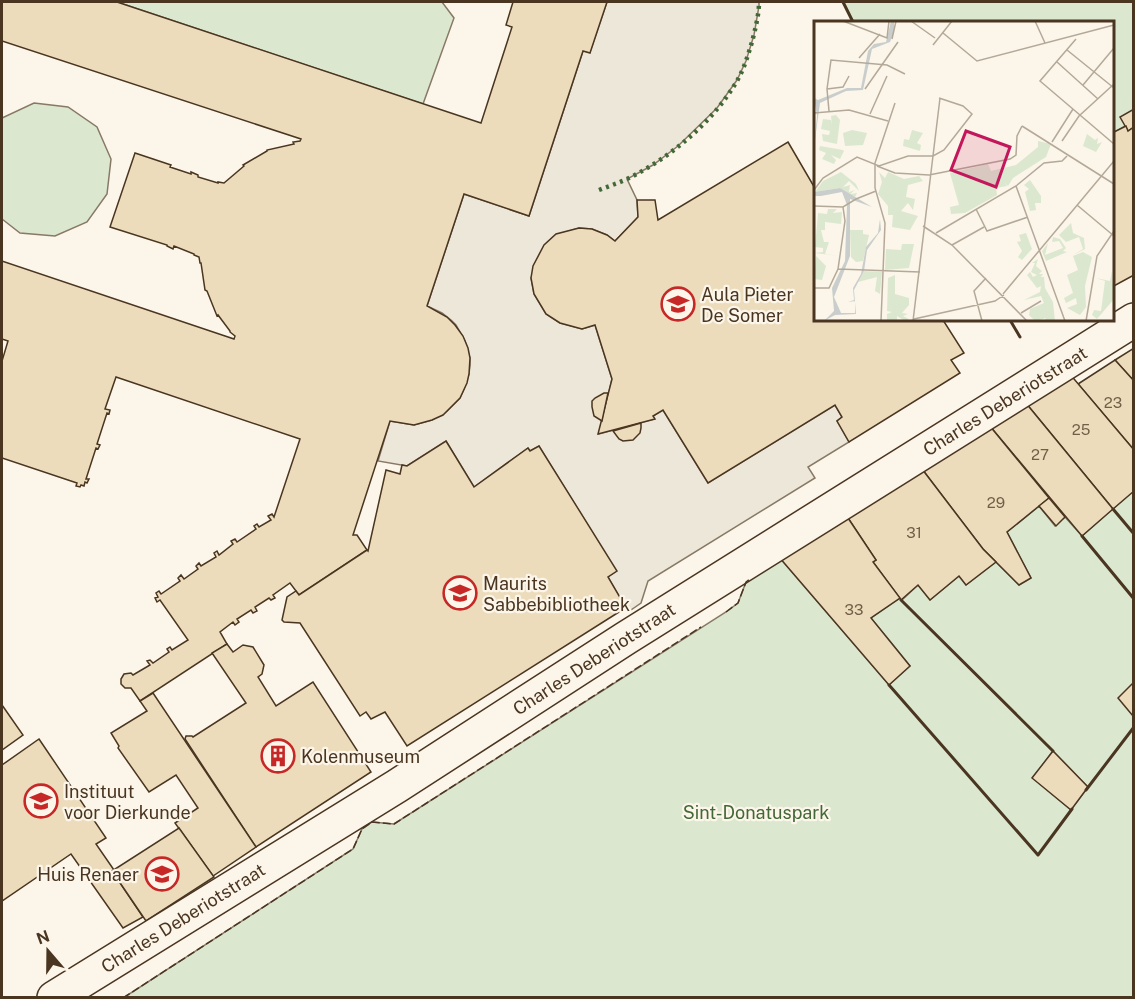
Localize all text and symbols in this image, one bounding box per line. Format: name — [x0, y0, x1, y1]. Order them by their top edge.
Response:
inset map — [814, 21, 1114, 321]
place label: Aula Pieter De Somer — [701, 284, 794, 326]
school or university icon: Aula Pieter De Somer — [660, 286, 696, 322]
street label: Charles Deberiotstraat — [919, 342, 1091, 460]
house number: 23 — [1104, 394, 1122, 411]
house number: 25 — [1072, 421, 1090, 438]
house number: 27 — [1031, 446, 1049, 463]
house number: 29 — [987, 494, 1005, 511]
house number: 31 — [906, 524, 922, 541]
place label: Maurits Sabbebibliotheek — [483, 573, 630, 615]
school or university icon: Maurits Sabbebibliotheek — [442, 575, 478, 611]
street label: Charles Deberiotstraat — [509, 599, 679, 719]
house number: 33 — [845, 601, 863, 618]
building icon: Kolenmuseum — [260, 738, 296, 774]
place label: Kolenmuseum — [301, 746, 420, 767]
place label: Instituut voor Dierkunde — [64, 781, 191, 823]
school or university icon: Instituut voor Dierkunde — [23, 783, 59, 819]
park label: Sint-Donatuspark — [683, 802, 829, 823]
school or university icon: Huis Renaer — [144, 856, 180, 892]
street label: Charles Deberiotstraat — [97, 859, 269, 977]
place label: Huis Renaer — [37, 864, 139, 885]
north arrow — [18, 921, 78, 981]
text: N — [34, 926, 52, 948]

